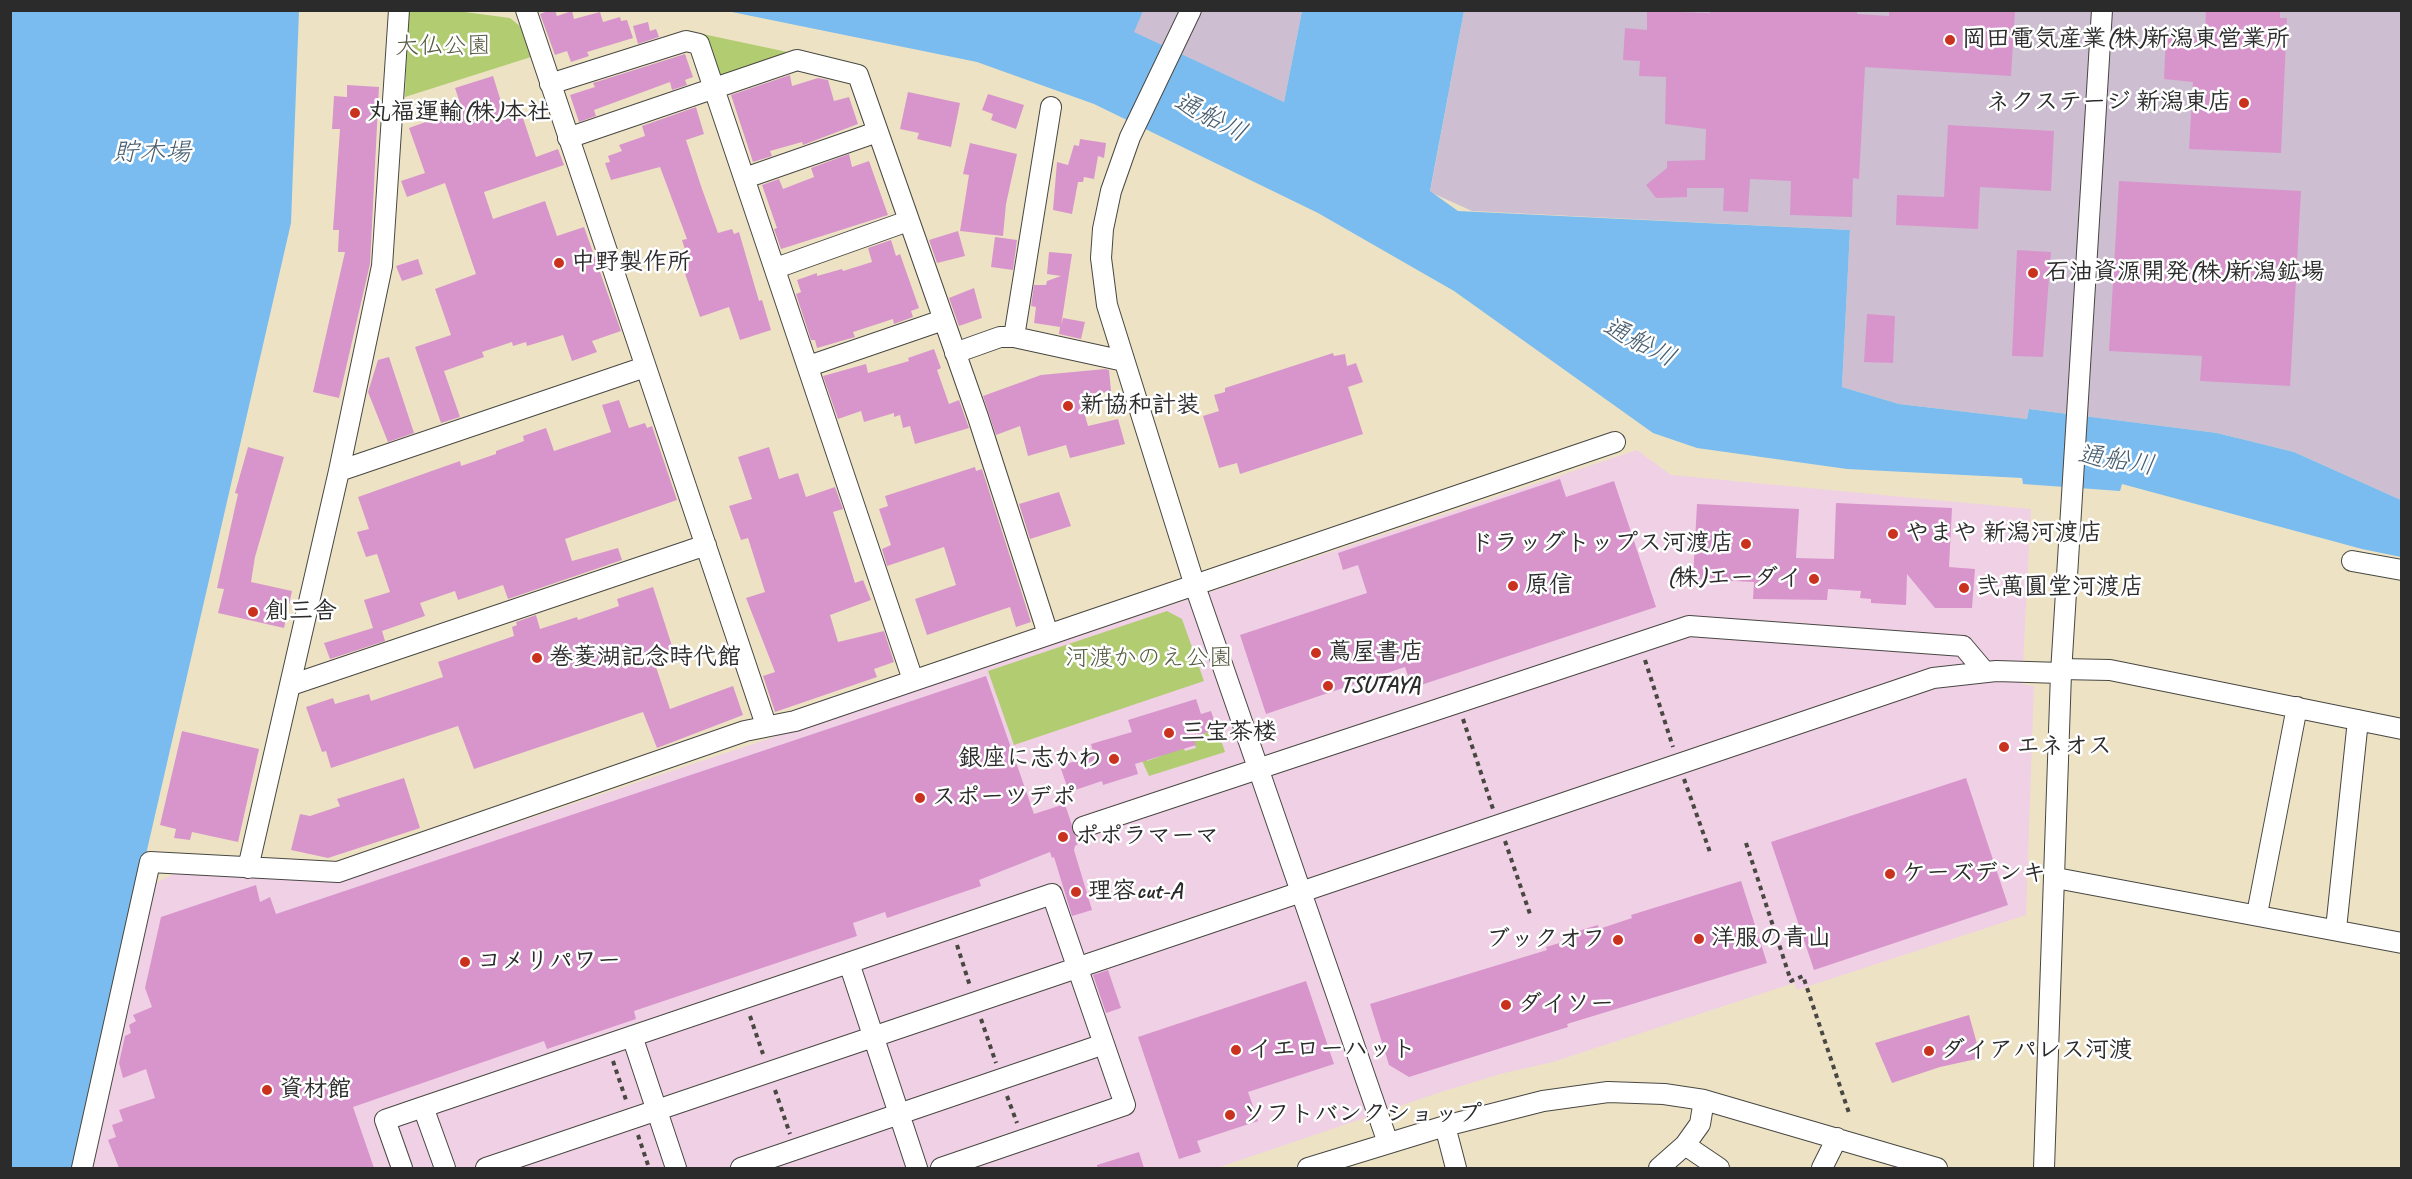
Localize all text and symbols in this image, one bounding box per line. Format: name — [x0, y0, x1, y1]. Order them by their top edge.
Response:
place label: 岡田電気産業(株)新潟東営業所 — [1962, 26, 2290, 54]
park label: 大仏公園 — [395, 33, 491, 61]
marker: 岡田電気産業(株)新潟東営業所 — [1943, 33, 1957, 47]
water label: 通船川 — [1168, 86, 1252, 150]
place label: ネクステージ 新潟東店 — [1986, 89, 2232, 117]
marker: ネクステージ 新潟東店 — [2237, 96, 2251, 110]
place label: 丸福運輸(株)本社 — [367, 99, 551, 127]
marker: 丸福運輸(株)本社 — [348, 106, 362, 120]
water label: 貯木場 — [113, 137, 191, 169]
place label: 中野製作所 — [571, 249, 691, 277]
marker: 中野製作所 — [552, 256, 566, 270]
place label: 石油資源開発(株)新潟鉱場 — [2045, 259, 2325, 287]
marker: 石油資源開発(株)新潟鉱場 — [2026, 266, 2040, 280]
water label: 通船川 — [1597, 311, 1681, 375]
place label: 新協和計装 — [1080, 392, 1200, 420]
marker: 新協和計装 — [1061, 399, 1075, 413]
water label: 通船川 — [2075, 439, 2157, 483]
place label: やまや 新潟河渡店 — [1905, 520, 2103, 548]
marker: やまや 新潟河渡店 — [1886, 527, 1900, 541]
place label: ドラッグトップス河渡店 — [1470, 530, 1734, 558]
marker: ドラッグトップス河渡店 — [1739, 537, 1753, 551]
place label: (株)エーダイ — [1667, 565, 1802, 593]
place label: 原信 — [1525, 572, 1573, 600]
marker: (株)エーダイ — [1807, 572, 1821, 586]
place label: 弐萬圓堂河渡店 — [1976, 574, 2144, 602]
marker: 原信 — [1506, 579, 1520, 593]
marker: 弐萬圓堂河渡店 — [1957, 581, 1971, 595]
place label: 創三舎 — [265, 598, 337, 626]
marker: 創三舎 — [246, 605, 260, 619]
place label: 蔦屋書店 — [1328, 639, 1424, 667]
place label: 巻菱湖記念時代館 — [549, 644, 741, 672]
park label: 河渡かのえ公園 — [1065, 645, 1233, 673]
marker: 蔦屋書店 — [1309, 646, 1323, 660]
marker: 巻菱湖記念時代館 — [530, 651, 544, 665]
place label: TSUTAYA — [1340, 672, 1420, 700]
marker: TSUTAYA — [1321, 679, 1335, 693]
place label: 三宝茶楼 — [1181, 719, 1277, 747]
marker: 三宝茶楼 — [1162, 726, 1176, 740]
place label: エネオス — [2016, 733, 2112, 761]
marker: エネオス — [1997, 740, 2011, 754]
place label: 銀座に志かわ — [958, 745, 1102, 773]
marker: 銀座に志かわ — [1107, 752, 1121, 766]
place label: スポーツデポ — [932, 784, 1076, 812]
marker: スポーツデポ — [913, 791, 927, 805]
place label: ポポラマーマ — [1075, 823, 1219, 851]
marker: ポポラマーマ — [1056, 830, 1070, 844]
place label: ケーズデンキ — [1902, 860, 2046, 888]
marker: ケーズデンキ — [1883, 867, 1897, 881]
place label: 理容cut-A — [1088, 878, 1182, 906]
marker: 理容cut-A — [1069, 885, 1083, 899]
place label: 洋服の青山 — [1711, 925, 1831, 953]
place label: ブックオフ — [1486, 926, 1606, 954]
marker: 洋服の青山 — [1692, 932, 1706, 946]
marker: ブックオフ — [1611, 933, 1625, 947]
place label: コメリパワー — [477, 948, 621, 976]
marker: コメリパワー — [458, 955, 472, 969]
place label: ダイソー — [1518, 991, 1614, 1019]
marker: ダイソー — [1499, 998, 1513, 1012]
place label: イエローハット — [1248, 1036, 1416, 1064]
place label: ダイアパレス河渡 — [1941, 1037, 2133, 1065]
marker: イエローハット — [1229, 1043, 1243, 1057]
marker: ダイアパレス河渡 — [1922, 1044, 1936, 1058]
place label: 資材館 — [279, 1076, 351, 1104]
marker: 資材館 — [260, 1083, 274, 1097]
place label: ソフトバンクショップ — [1242, 1101, 1482, 1129]
marker: ソフトバンクショップ — [1223, 1108, 1237, 1122]

